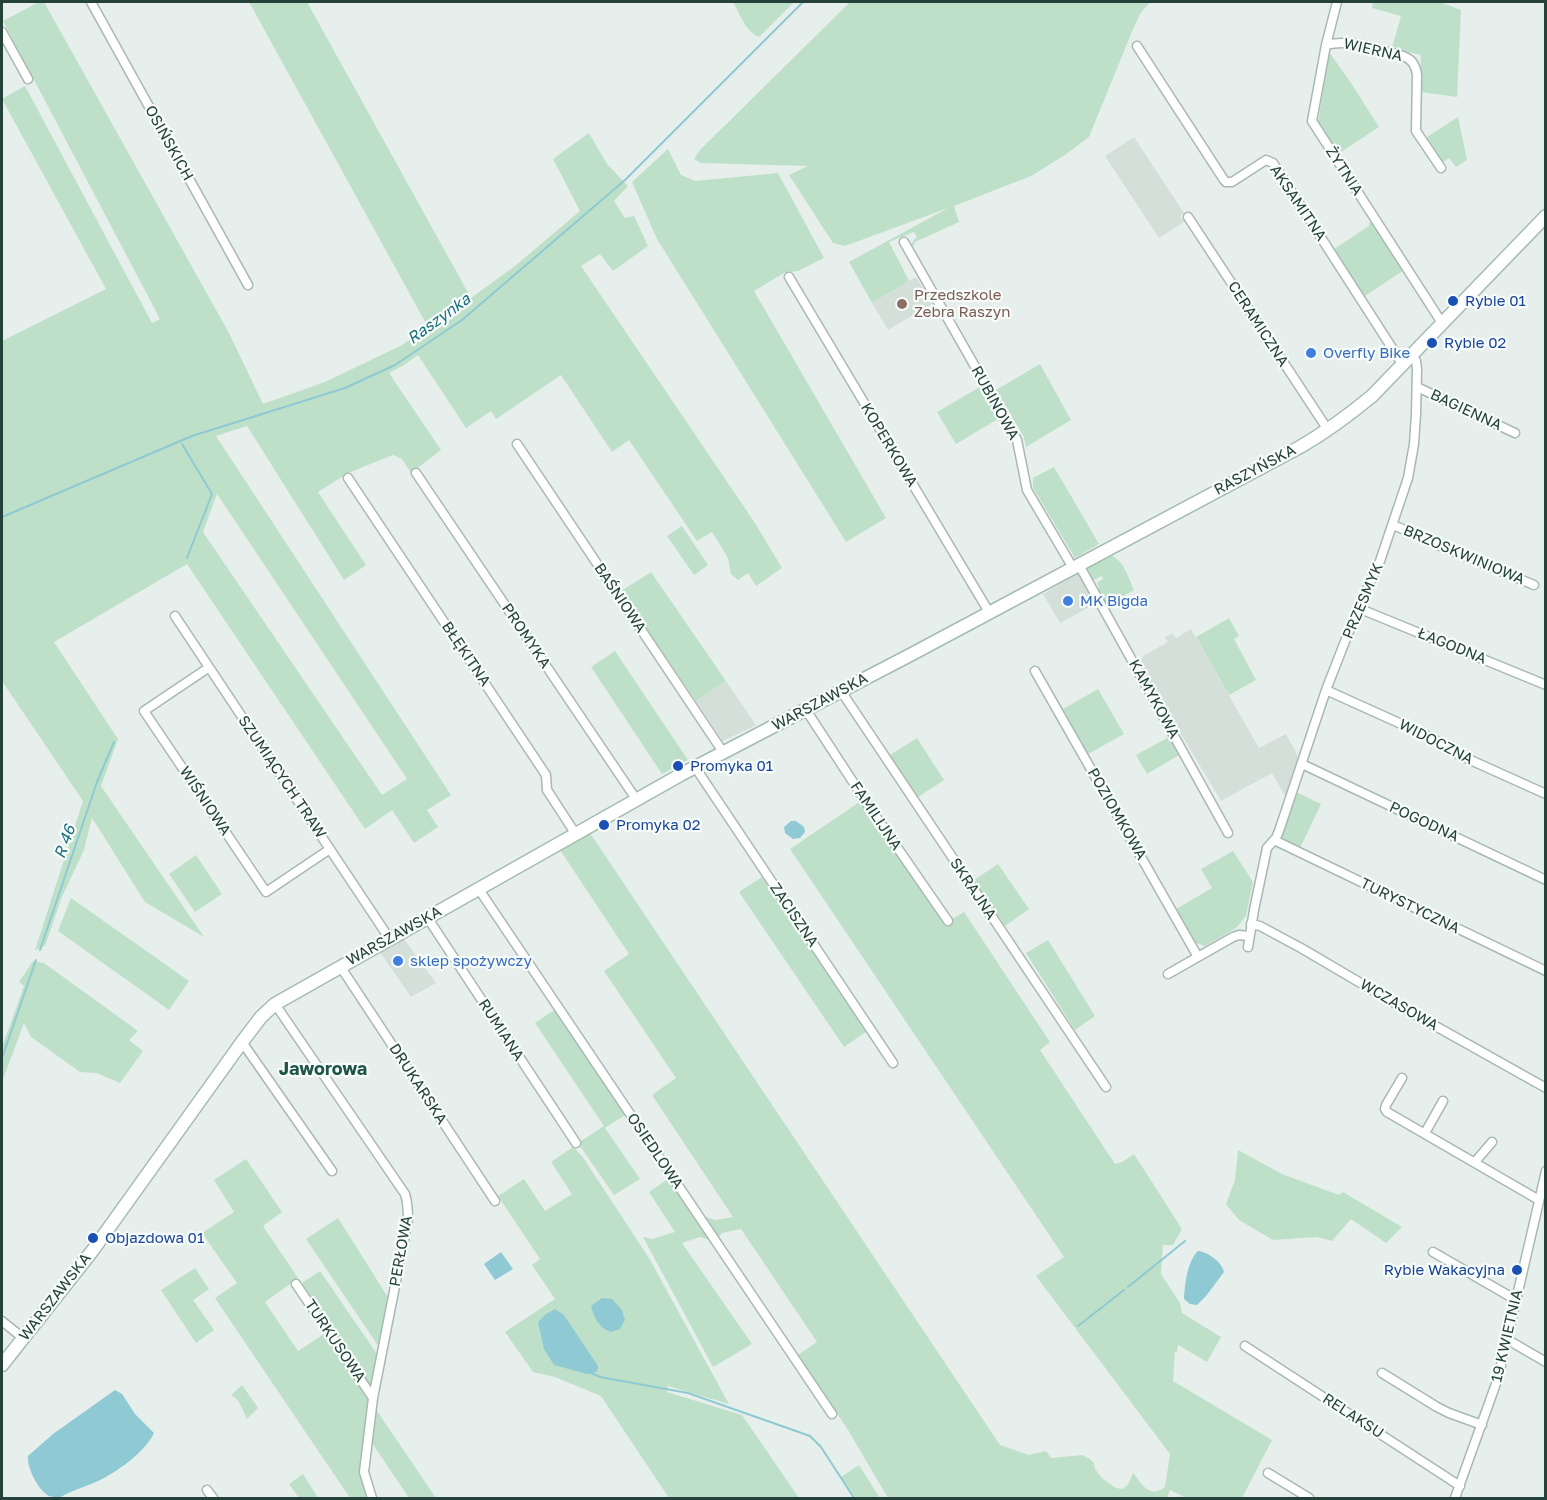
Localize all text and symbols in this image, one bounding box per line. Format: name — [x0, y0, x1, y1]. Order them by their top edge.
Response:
street label: WIERNA — [1342, 34, 1404, 66]
street label: OSIŃSKICH — [141, 102, 197, 184]
street label: ŻYTNIA — [1322, 143, 1366, 199]
street label: AKSAMITNA — [1266, 162, 1330, 244]
street label: CERAMICZNA — [1224, 278, 1292, 370]
place label: Przedszkole Zebra Raszyn — [914, 286, 1010, 321]
water label: Raszynka — [404, 290, 474, 348]
place label: Rybie 01 — [1465, 292, 1526, 310]
marker: Rybie 01 — [1446, 294, 1460, 308]
marker: Przedszkole Zebra Raszyn — [895, 297, 909, 311]
place label: Rybie 02 — [1444, 334, 1506, 352]
marker: Rybie 02 — [1425, 336, 1439, 350]
place label: Overfly Bike — [1323, 344, 1410, 362]
marker: Overfly Bike — [1304, 346, 1318, 360]
street label: RUBINOWA — [967, 363, 1023, 443]
street label: BAGIENNA — [1427, 386, 1505, 434]
street label: KOPERKOWA — [857, 400, 921, 490]
street label: RASZYŃSKA — [1211, 441, 1299, 499]
street label: BRZOSKWINIOWA — [1401, 521, 1527, 589]
street label: BAŚNIOWA — [590, 560, 650, 636]
street label: PRZESMYK — [1339, 560, 1387, 642]
place label: MK Bigda — [1080, 592, 1148, 610]
marker: MK Bigda — [1061, 594, 1075, 608]
street label: PROMYKA — [498, 600, 554, 672]
street label: BŁĘKITNA — [438, 618, 494, 690]
street label: ŁAGODNA — [1415, 624, 1489, 668]
street label: KAMYKOWA — [1125, 656, 1183, 742]
street label: WARSZAWSKA — [769, 669, 871, 735]
street label: SZUMIĄCYCH TRAW — [234, 712, 330, 842]
street label: WIDOCZNA — [1396, 716, 1476, 768]
place label: Promyka 01 — [690, 757, 773, 775]
marker: Promyka 01 — [671, 759, 685, 773]
street label: WIŚNIOWA — [175, 763, 235, 839]
street label: POZIOMKOWA — [1083, 765, 1151, 863]
street label: FAMILIJNA — [847, 778, 905, 854]
street label: POGODNA — [1386, 798, 1462, 846]
place label: Promyka 02 — [616, 816, 700, 834]
marker: Promyka 02 — [597, 818, 611, 832]
water label: R 46 — [50, 823, 80, 861]
street label: SKRAJNA — [946, 855, 1000, 923]
street label: TURYSTYCZNA — [1357, 874, 1463, 938]
street label: ZACISZNA — [766, 879, 822, 951]
street label: WARSZAWSKA — [343, 902, 445, 970]
place label: sklep spożywczy — [410, 952, 532, 970]
marker: sklep spożywczy — [391, 954, 405, 968]
street label: WCZASOWA — [1357, 975, 1441, 1035]
street label: RUMIANA — [474, 996, 528, 1064]
street label: DRUKARSKA — [385, 1040, 451, 1128]
district label: Jaworowa — [279, 1058, 367, 1080]
street label: OSIEDLOWA — [623, 1110, 687, 1192]
street label: PERŁOWA — [386, 1214, 416, 1288]
place label: Objazdowa 01 — [105, 1229, 204, 1247]
marker: Objazdowa 01 — [86, 1231, 100, 1245]
street label: WARSZAWSKA — [15, 1250, 95, 1344]
place label: Rybie Wakacyjna — [1384, 1261, 1505, 1279]
marker: Rybie Wakacyjna — [1510, 1263, 1524, 1277]
street label: 19 KWIETNIA — [1488, 1288, 1526, 1384]
street label: TURKUSOWA — [301, 1296, 369, 1386]
street label: RELAKSU — [1319, 1390, 1387, 1442]

